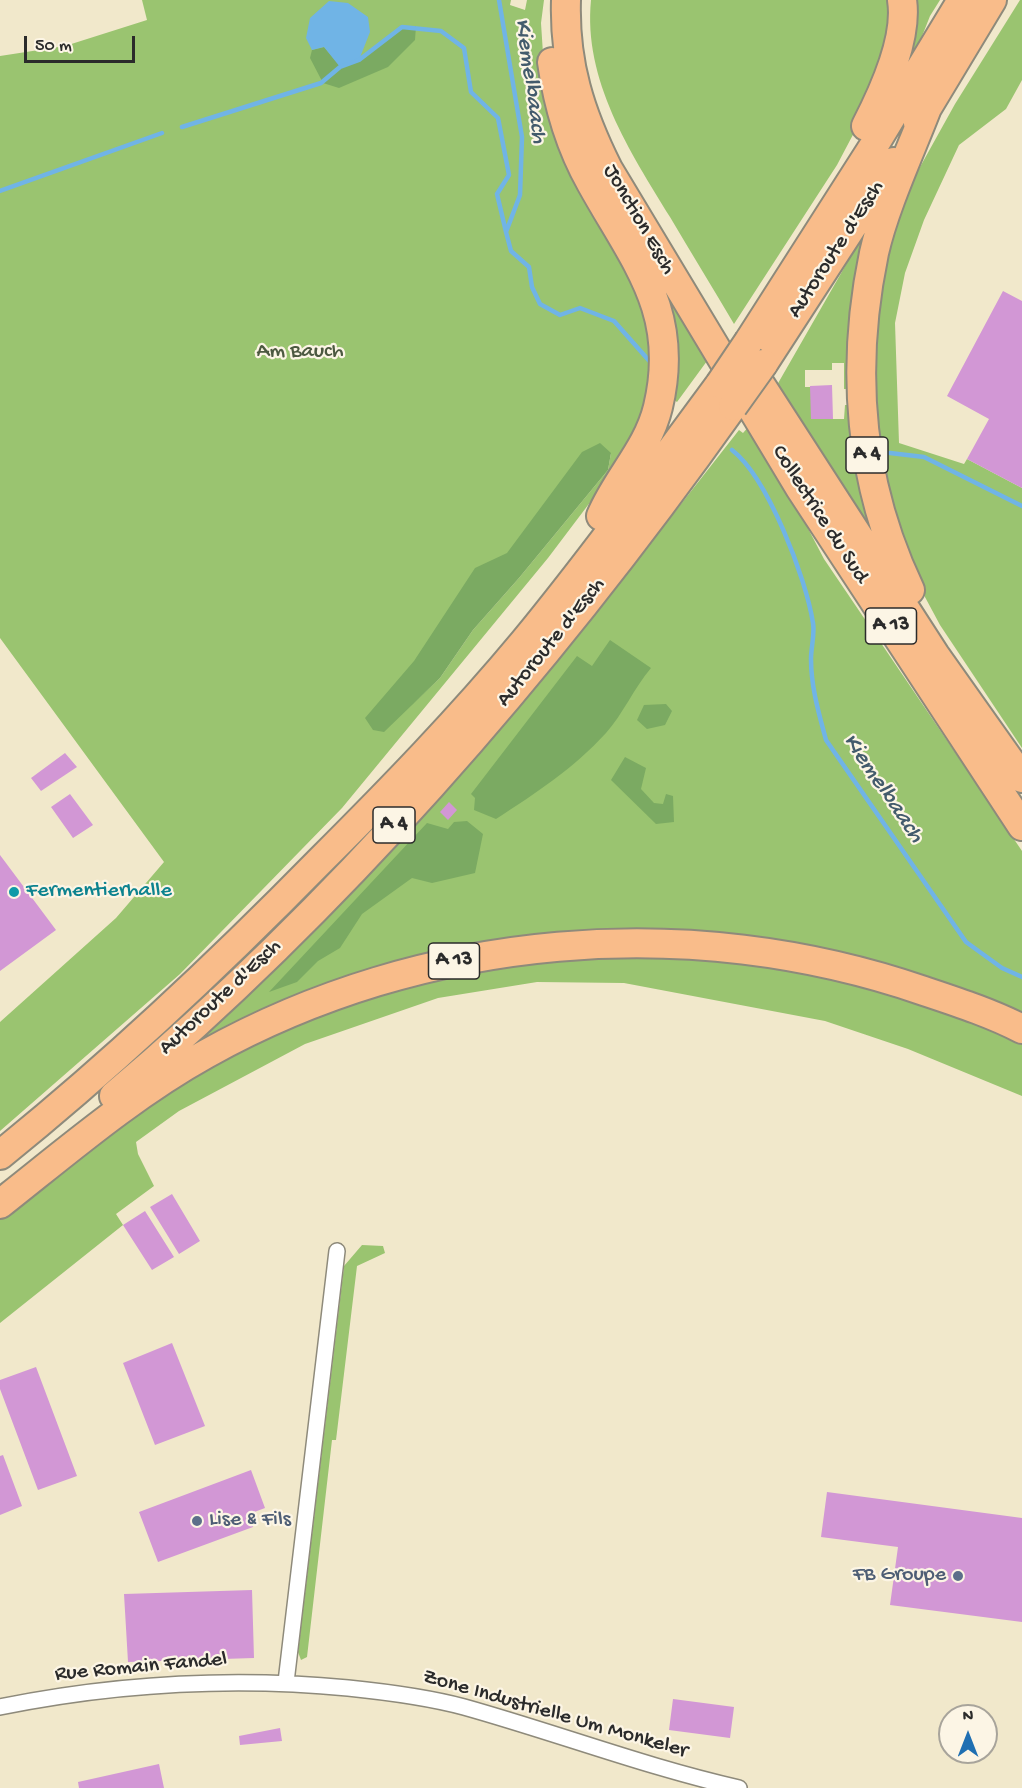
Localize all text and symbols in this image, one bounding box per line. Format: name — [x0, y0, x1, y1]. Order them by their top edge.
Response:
water label: Kiemelbaach — [506, 17, 552, 145]
scale bar — [27, 24, 138, 62]
text: 50 m — [35, 36, 72, 57]
street label: Jonction Esch — [596, 160, 680, 280]
street label: Autoroute d'Esch — [783, 176, 891, 324]
park label: Am Bauch — [257, 340, 343, 366]
road number: A 4 — [846, 437, 888, 473]
street label: Collectrice du Sud — [765, 441, 873, 589]
street label: Autoroute d'Esch — [492, 573, 612, 713]
road number: A 13 — [866, 608, 916, 644]
water label: Kiemelbaach — [835, 729, 929, 849]
road number: A 4 — [373, 807, 415, 843]
place label: Fermentierhalle — [26, 879, 172, 905]
marker: Fermentierhalle — [7, 885, 21, 899]
street label: Autoroute d'Esch — [154, 934, 288, 1062]
road number: A 13 — [428, 943, 480, 979]
place label: Lise & Fils — [209, 1508, 291, 1534]
marker: Lise & Fils — [190, 1514, 204, 1528]
place label: FB Groupe — [853, 1563, 946, 1589]
marker: FB Groupe — [951, 1569, 965, 1583]
street label: Rue Romain Fandel — [54, 1647, 228, 1689]
street label: Zone Industrielle Um Monkeler — [419, 1664, 691, 1766]
north arrow — [938, 1704, 998, 1764]
text: N — [963, 1708, 973, 1727]

